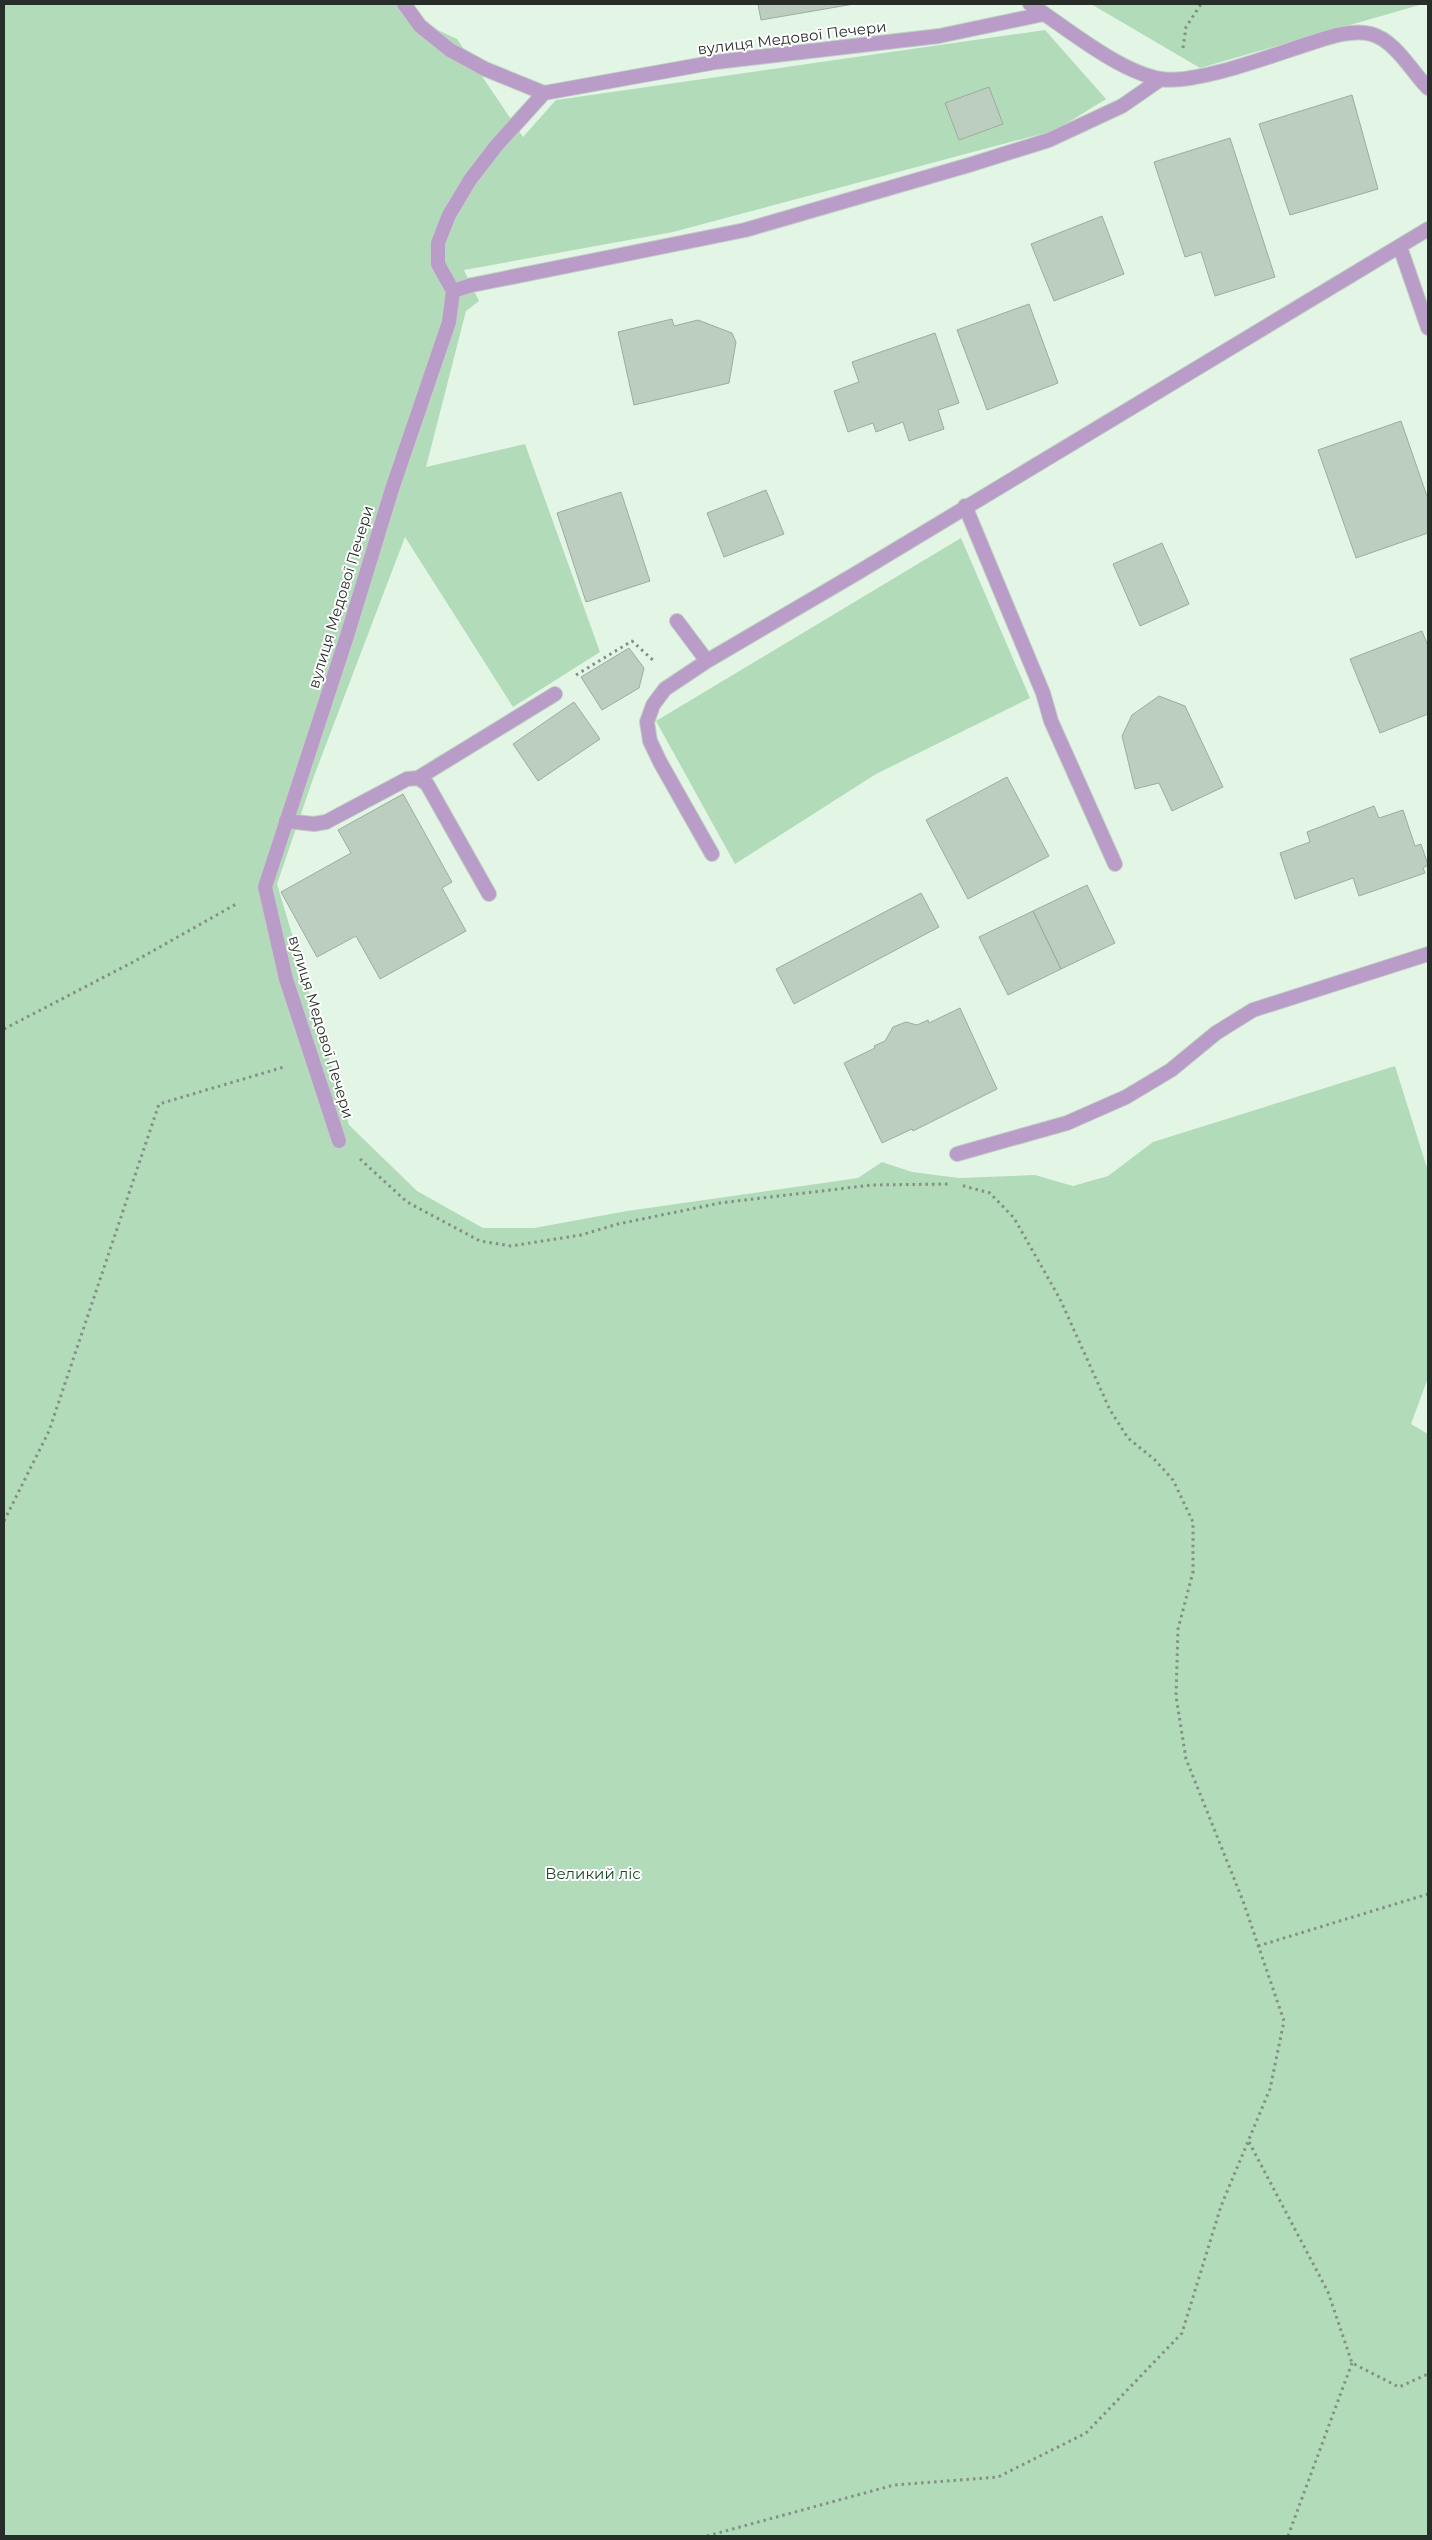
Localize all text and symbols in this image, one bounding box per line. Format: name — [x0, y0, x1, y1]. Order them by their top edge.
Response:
street label: вулиця Медової Печери — [696, 16, 887, 59]
street label: вулиця Медової Печери — [304, 503, 377, 691]
street label: вулиця Медової Печери — [285, 933, 358, 1121]
park label: Великий ліс — [545, 1864, 641, 1883]

